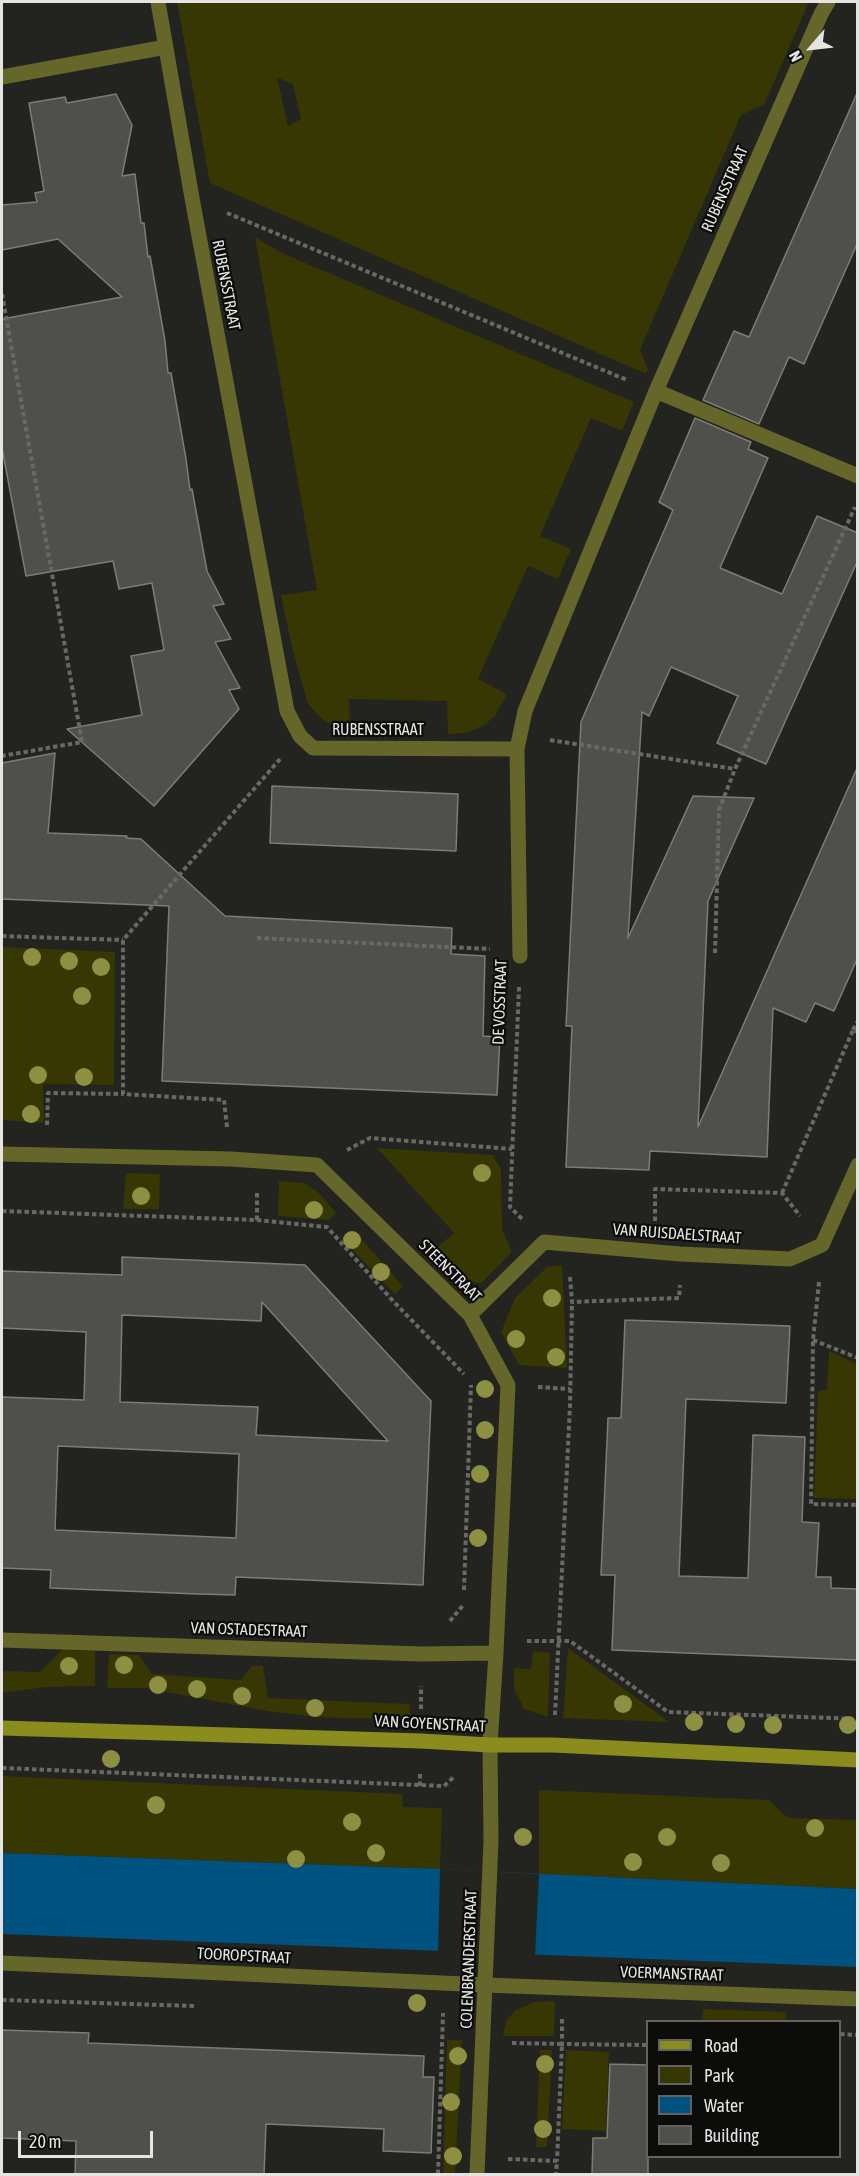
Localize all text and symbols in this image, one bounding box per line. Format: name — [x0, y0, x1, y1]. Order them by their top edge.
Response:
north arrow — [781, 18, 841, 78]
text: N — [785, 48, 805, 65]
street label: RUBENSSTRAAT — [698, 143, 752, 235]
street label: RUBENSSTRAAT — [208, 238, 244, 332]
street label: RUBENSSTRAAT — [332, 720, 424, 740]
street label: DE VOSSTRAAT — [489, 959, 511, 1045]
street label: VAN RUISDAELSTRAAT — [612, 1220, 742, 1248]
street label: STEENSTRAAT — [415, 1236, 485, 1306]
street label: VAN OSTADESTRAAT — [190, 1618, 308, 1642]
street label: VAN GOYENSTRAAT — [374, 1711, 486, 1737]
street label: COLENBRANDERSTRAAT — [457, 1889, 481, 2029]
street label: TOOROPSTRAAT — [196, 1944, 292, 1968]
street label: VOERMANSTRAAT — [620, 1963, 724, 1985]
legend — [646, 2020, 841, 2158]
text: Road — [704, 2035, 738, 2056]
text: Park — [704, 2065, 734, 2086]
text: Water — [704, 2095, 743, 2116]
scale bar — [21, 2119, 156, 2157]
text: Building — [704, 2125, 759, 2146]
text: 20 m — [29, 2131, 61, 2152]

